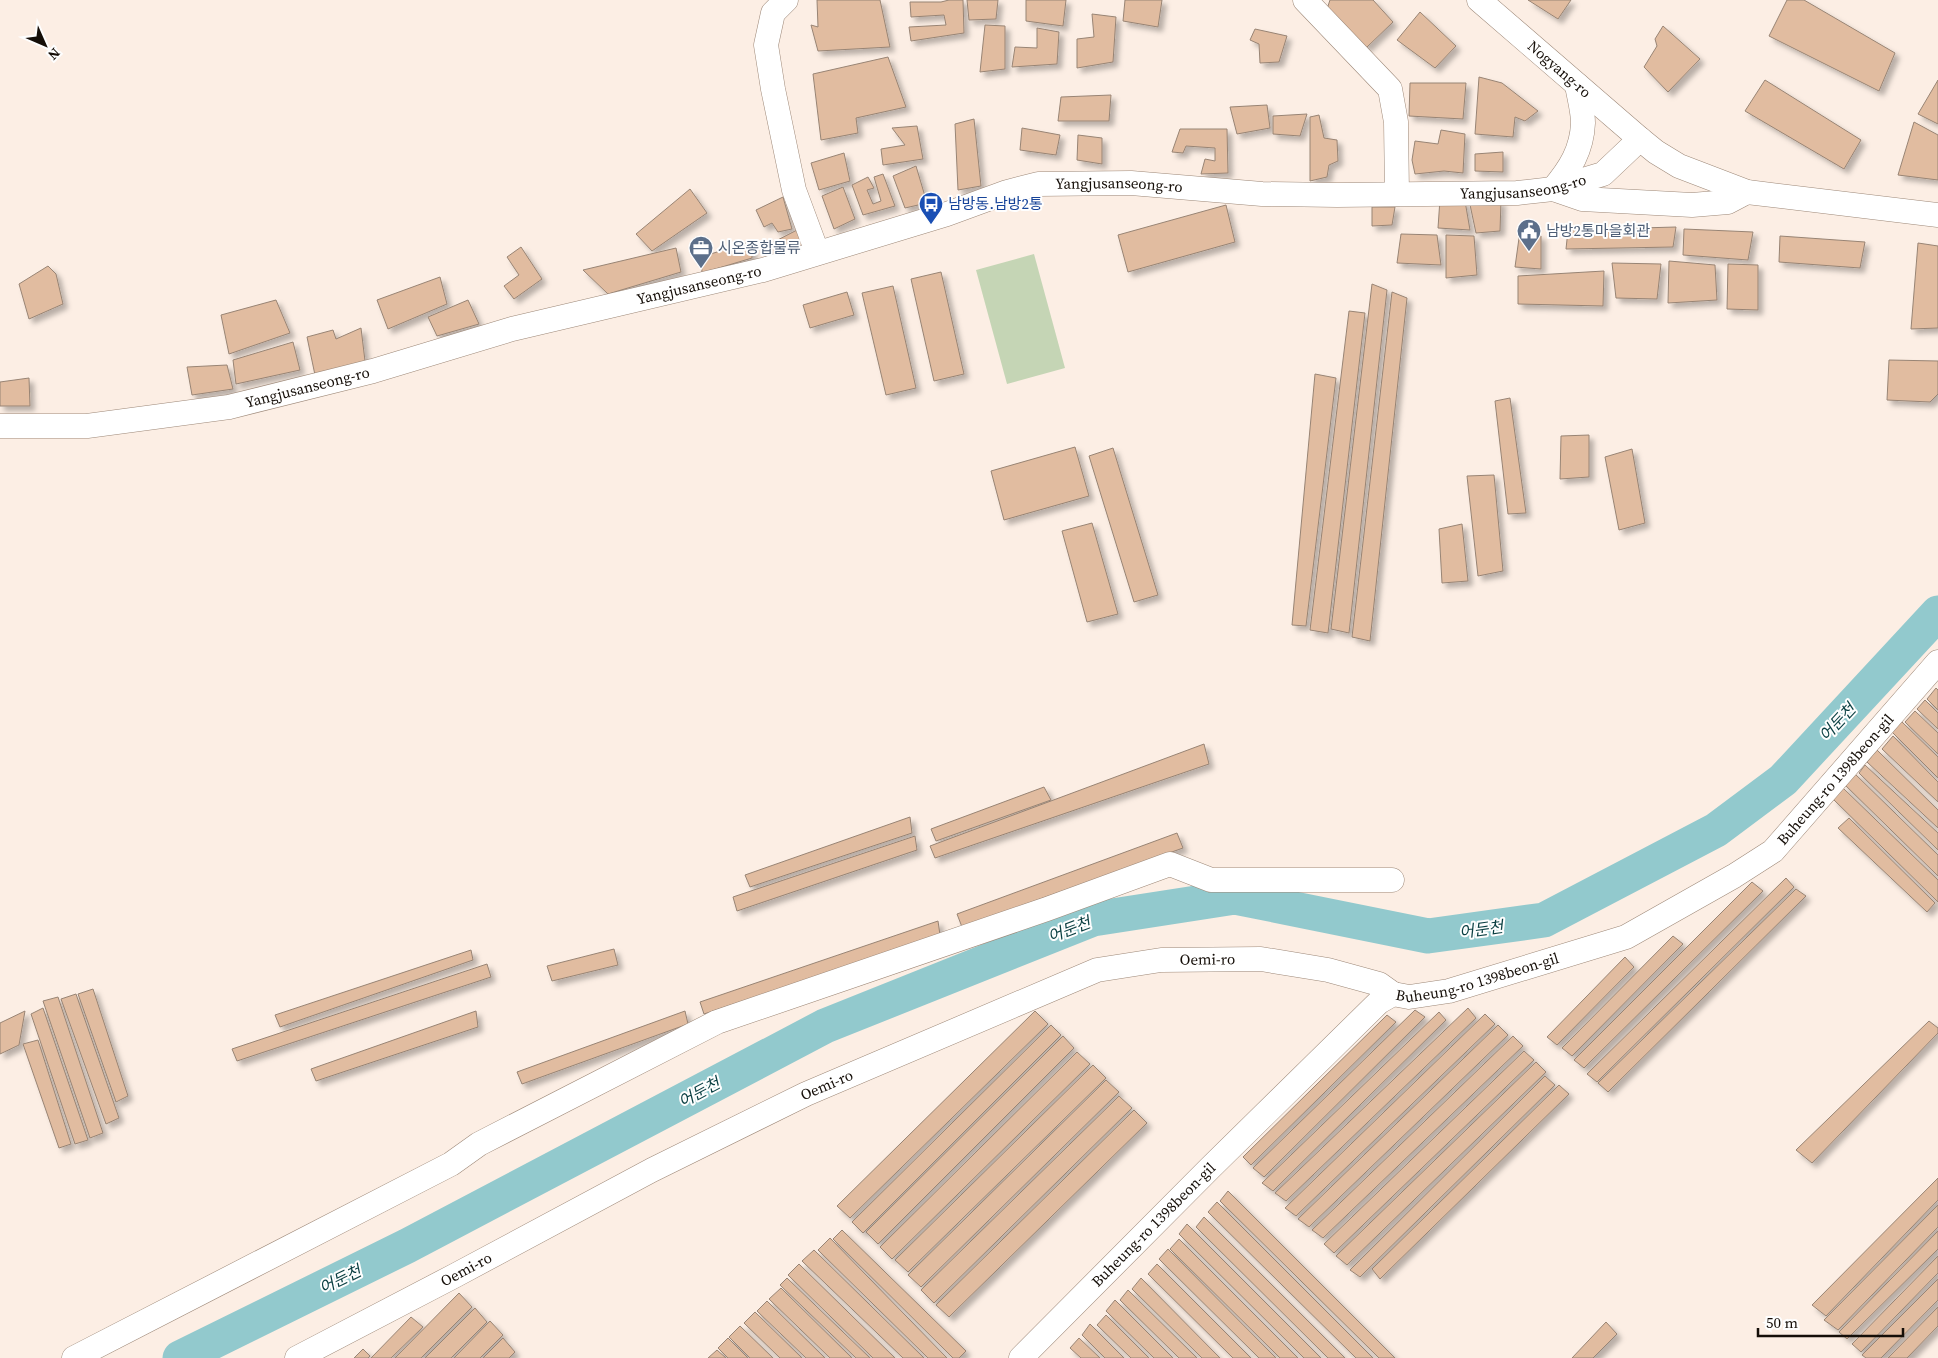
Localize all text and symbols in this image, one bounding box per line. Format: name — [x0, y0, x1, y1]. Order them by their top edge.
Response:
north arrow — [20, 20, 70, 70]
street label: Nogyang-ro — [1523, 35, 1596, 102]
text: N — [44, 44, 65, 65]
street label: Yangjusanseong-ro — [1460, 169, 1589, 204]
street label: Yangjusanseong-ro — [1055, 172, 1184, 197]
bus stop icon: 남방동.남방2통 — [918, 191, 944, 225]
place label: 남방동.남방2통 — [948, 193, 1043, 214]
public building icon: 남방2통마을회관 — [1516, 218, 1542, 252]
place label: 남방2통마을회관 — [1546, 220, 1650, 241]
office icon: 시온종합물류 — [688, 235, 714, 269]
place label: 시온종합물류 — [718, 237, 801, 258]
street label: Yangjusanseong-ro — [634, 260, 763, 309]
street label: Yangjusanseong-ro — [243, 361, 372, 413]
water label: 어둔천 — [1814, 697, 1862, 746]
street label: Buheung-ro 1398beon-gil — [1772, 709, 1898, 849]
water label: 어둔천 — [1044, 910, 1096, 947]
water label: 어둔천 — [1458, 915, 1507, 943]
street label: Buheung-ro 1398beon-gil — [1394, 947, 1562, 1008]
street label: Oemi-ro — [1180, 948, 1235, 970]
street label: Oemi-ro — [797, 1064, 856, 1105]
water label: 어둔천 — [674, 1071, 726, 1112]
street label: Buheung-ro 1398beon-gil — [1087, 1157, 1220, 1291]
street label: Oemi-ro — [437, 1247, 495, 1291]
water label: 어둔천 — [315, 1258, 367, 1299]
scale bar — [1758, 1306, 1903, 1338]
text: 50 m — [1766, 1312, 1798, 1333]

